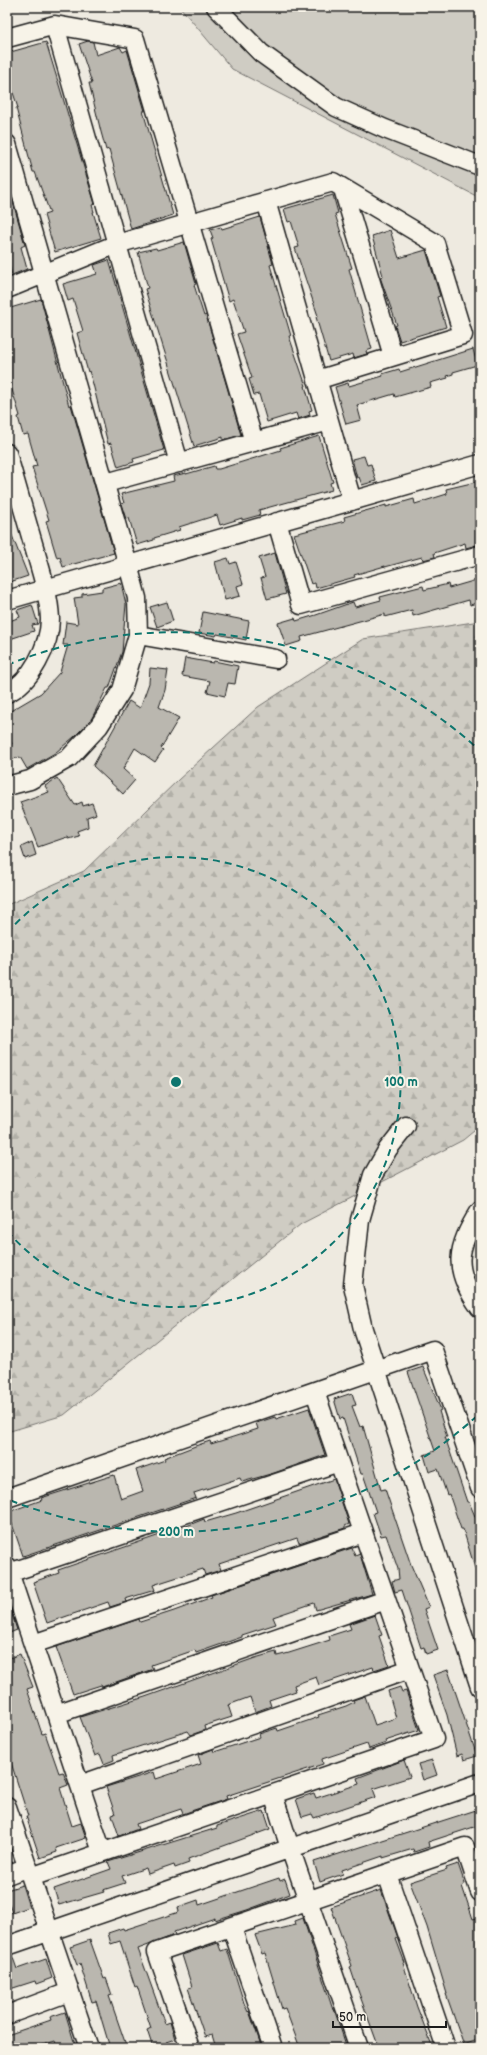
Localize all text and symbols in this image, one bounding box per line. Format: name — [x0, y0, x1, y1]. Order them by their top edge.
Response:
centre of rings — [169, 1075, 183, 1089]
text: 100 m — [384, 1075, 418, 1090]
text: 200 m — [158, 1525, 194, 1540]
scale bar — [333, 2003, 446, 2029]
text: 50 m — [339, 2010, 366, 2025]

